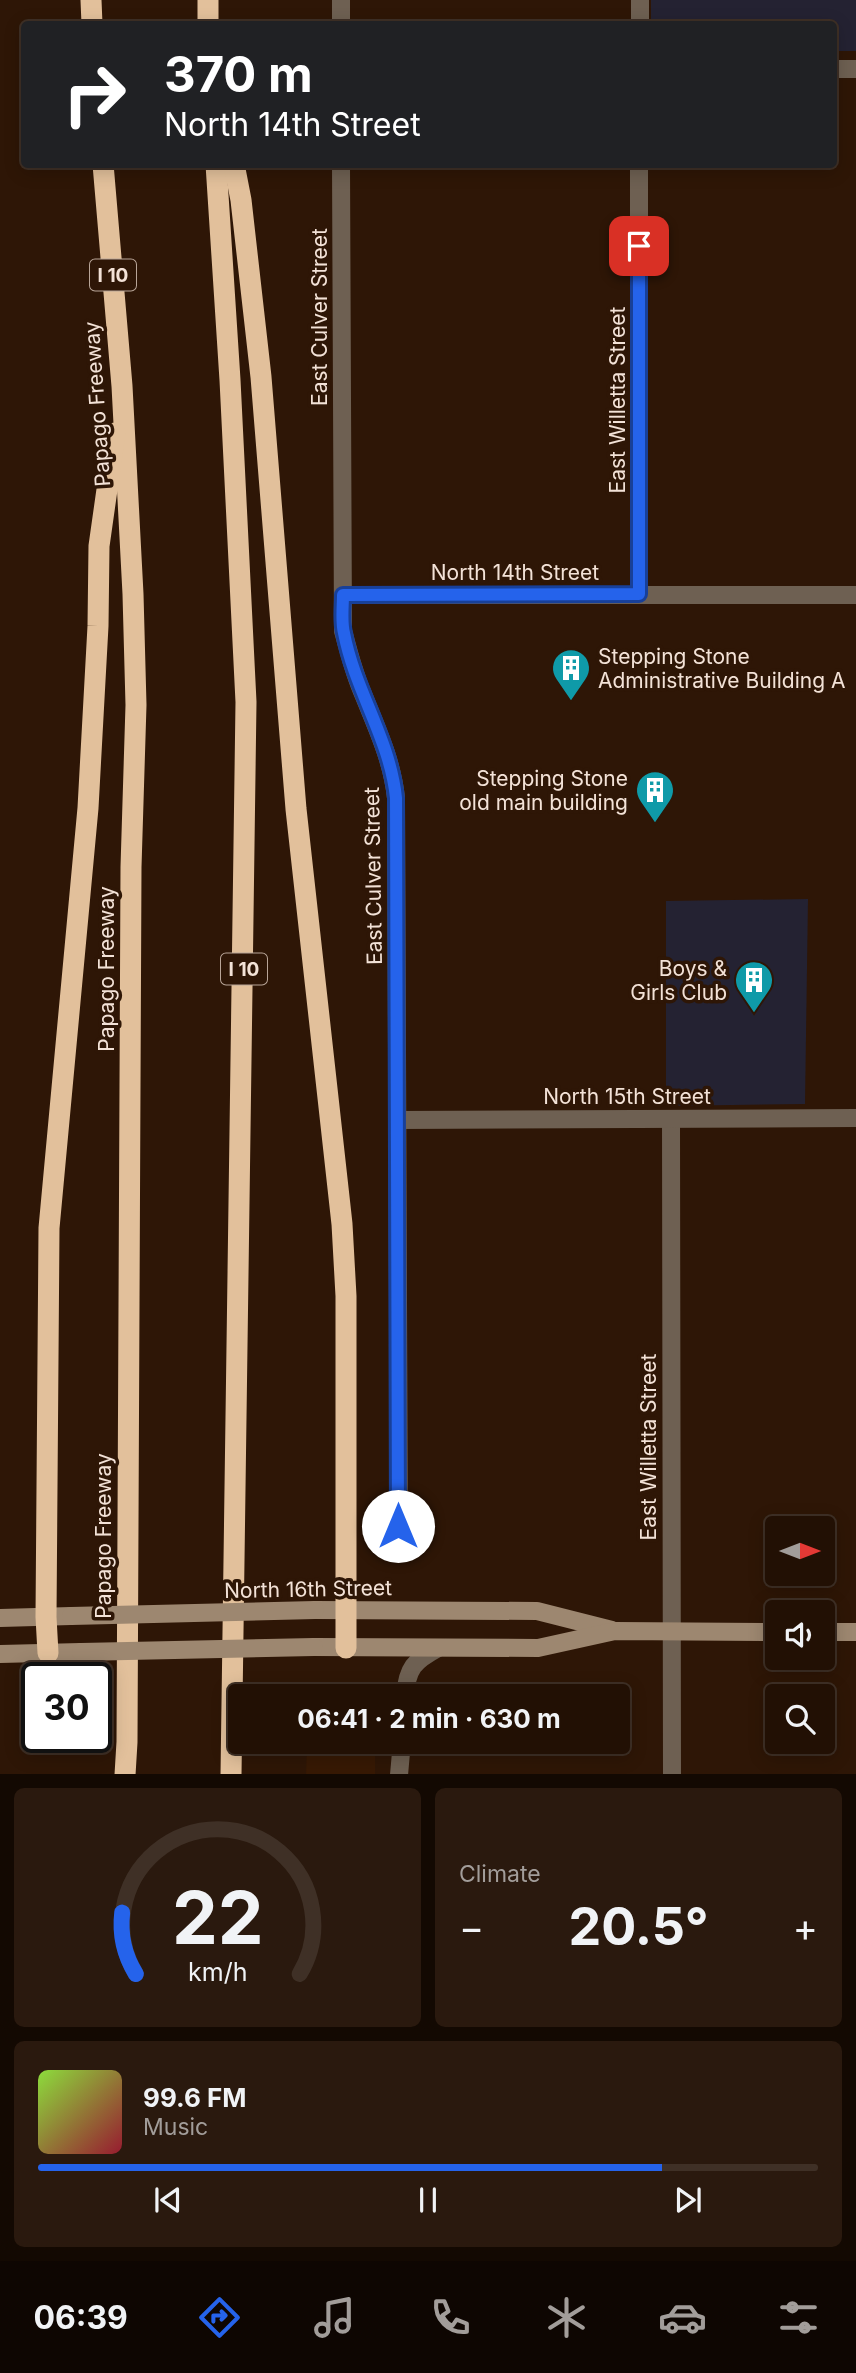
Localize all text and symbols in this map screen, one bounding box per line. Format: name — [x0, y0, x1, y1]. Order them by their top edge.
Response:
text: 370 m — [164, 45, 313, 104]
icon: right — [49, 49, 140, 140]
text: North 14th Street — [164, 105, 421, 144]
pin — [609, 216, 669, 276]
icon: arrive — [620, 227, 658, 265]
street label: East Culver Street — [307, 228, 332, 406]
road number: I 10 — [90, 260, 136, 290]
street label: East Willetta Street — [605, 306, 630, 493]
street label: Papago Freeway — [79, 320, 115, 487]
street label: North 14th Street — [431, 560, 599, 585]
place label: Stepping Stone Administrative Building A — [598, 644, 845, 693]
building icon: Stepping Stone Administrative Building A — [550, 647, 592, 702]
place label: Stepping Stone old main building — [459, 766, 628, 815]
building icon: Stepping Stone old main building — [634, 769, 676, 824]
street label: East Culver Street — [359, 787, 387, 965]
street label: Papago Freeway — [94, 886, 119, 1052]
road number: I 10 — [221, 953, 267, 984]
place label: Boys & Girls Club — [630, 956, 727, 1005]
building icon: Boys & Girls Club — [733, 959, 775, 1014]
street label: North 15th Street — [543, 1084, 711, 1109]
street label: East Willetta Street — [636, 1353, 661, 1540]
street label: Papago Freeway — [91, 1453, 116, 1619]
position arrow — [361, 1489, 435, 1563]
north arrow — [765, 1516, 835, 1586]
map controls — [765, 1516, 835, 1754]
street label: North 16th Street — [224, 1575, 392, 1603]
button: sound — [765, 1600, 835, 1670]
speed limit sign: 30 — [21, 1662, 112, 1753]
button: search — [765, 1684, 835, 1754]
text: 06:41 · 2 min · 630 m — [297, 1703, 561, 1734]
text: Climate — [459, 1860, 541, 1888]
text: 22 — [172, 1873, 263, 1962]
text: 20.5° — [568, 1895, 709, 1958]
text: − — [459, 1904, 484, 1950]
text: + — [793, 1904, 818, 1950]
text: km/h — [188, 1956, 247, 1986]
text: 99.6 FM — [143, 2082, 246, 2113]
text: Music — [143, 2113, 208, 2141]
icon: previous — [149, 2181, 187, 2219]
icon: pause — [409, 2181, 447, 2219]
icon: next — [669, 2181, 707, 2219]
icon: directions — [195, 2293, 244, 2342]
icon: music — [310, 2293, 359, 2342]
icon: phone — [426, 2293, 475, 2342]
icon: climate — [542, 2293, 591, 2342]
icon: car — [658, 2293, 707, 2342]
icon: filters — [774, 2293, 823, 2342]
text: 06:39 — [33, 2298, 128, 2337]

